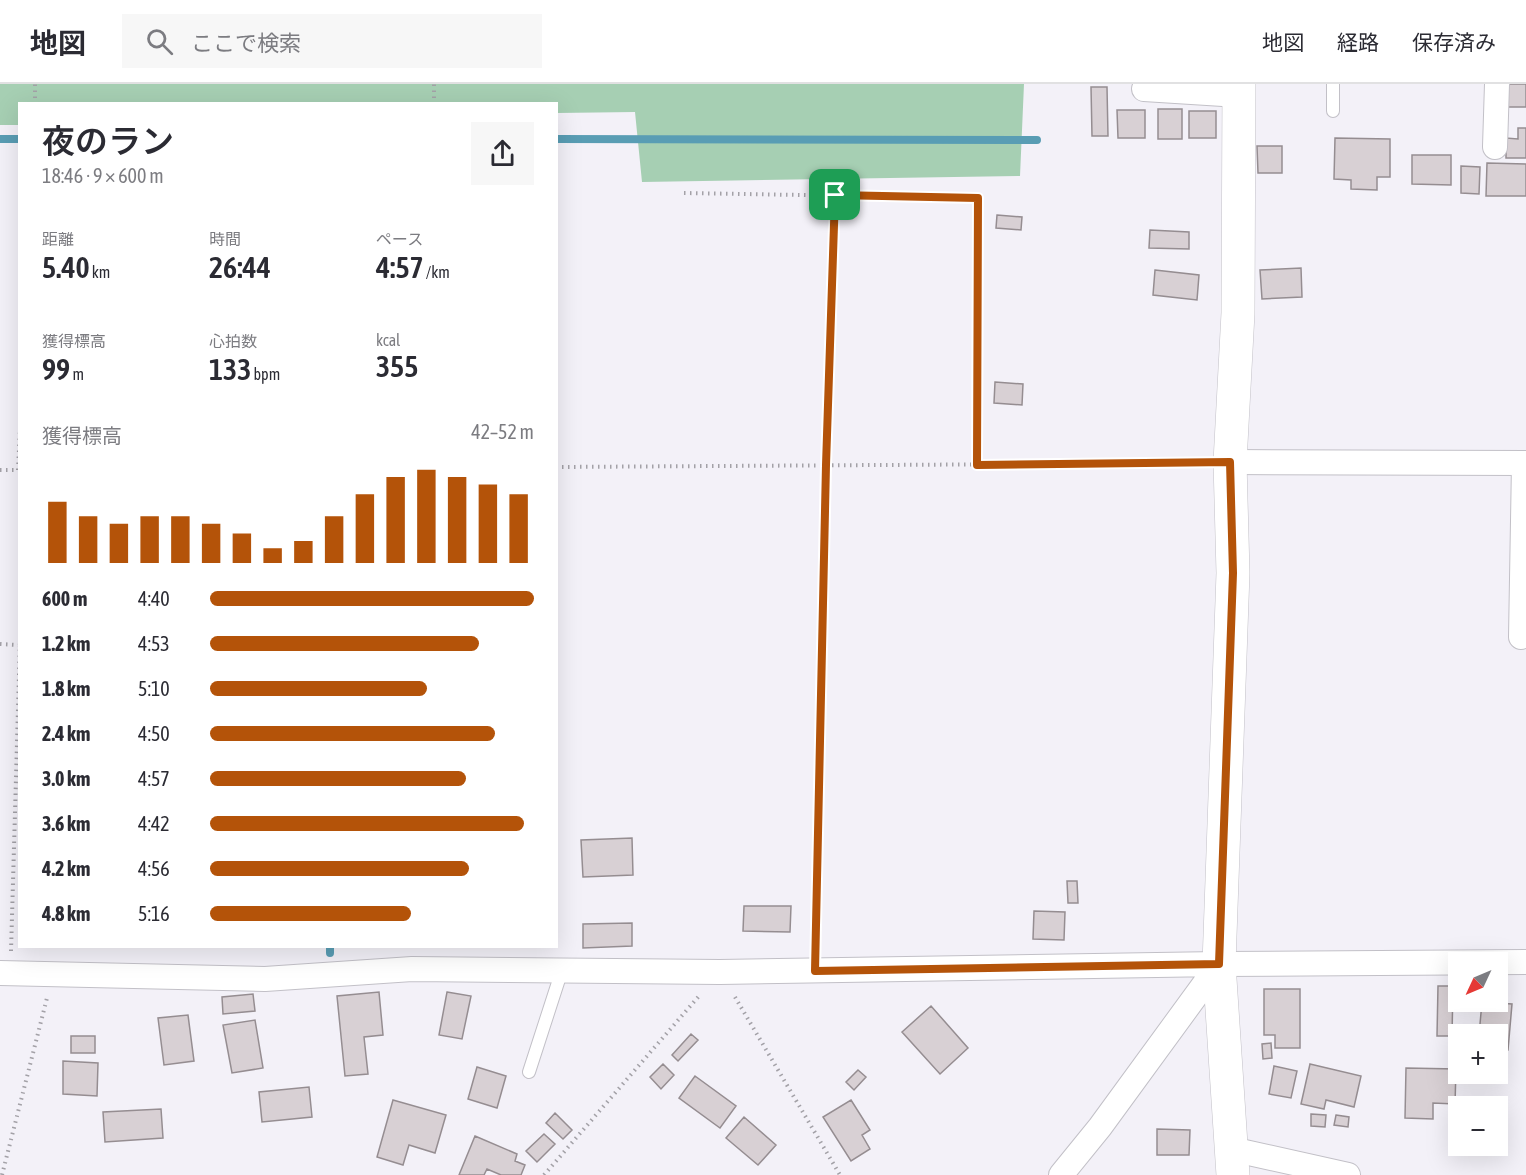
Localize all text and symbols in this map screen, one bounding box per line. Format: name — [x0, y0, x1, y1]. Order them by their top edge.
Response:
search box — [122, 14, 542, 68]
icon: search — [143, 25, 176, 58]
text: 地図 — [30, 27, 86, 59]
text: ここで検索 — [191, 30, 301, 56]
text: 地図 — [1262, 30, 1304, 54]
text: 経路 — [1337, 30, 1379, 54]
text: 保存済み — [1412, 30, 1496, 54]
text: 夜のラン — [42, 122, 174, 160]
button: share — [471, 122, 534, 185]
text: 18:46 · 9 × 600 m — [42, 164, 164, 187]
pin — [809, 169, 860, 220]
icon: arrive — [818, 178, 851, 211]
text: 距離 — [42, 230, 74, 248]
text: 時間 — [209, 230, 241, 248]
text: ペース — [376, 230, 423, 248]
text: 5.40 — [42, 250, 90, 284]
text: 26:44 — [209, 250, 271, 284]
text: 4:57 — [376, 250, 424, 284]
text: km — [90, 263, 110, 281]
text: /km — [424, 263, 450, 281]
text: kcal — [376, 331, 400, 349]
text: 獲得標高 — [42, 332, 106, 350]
text: 心拍数 — [209, 332, 257, 350]
text: 355 — [376, 349, 418, 383]
text: 99 — [42, 352, 70, 386]
text: 133 — [209, 352, 251, 386]
text: m — [70, 365, 84, 383]
text: bpm — [251, 365, 280, 383]
text: 42–52 m — [471, 420, 534, 443]
text: 獲得標高 — [42, 424, 122, 447]
text: 600 m — [42, 587, 87, 610]
text: 4:40 — [138, 587, 170, 610]
text: 1.2 km — [42, 632, 90, 655]
text: 4:53 — [138, 632, 170, 655]
text: 1.8 km — [42, 677, 90, 700]
text: 5:10 — [138, 677, 170, 700]
text: 2.4 km — [42, 722, 90, 745]
text: 4:50 — [138, 722, 170, 745]
text: 3.0 km — [42, 767, 90, 790]
text: 4:57 — [138, 767, 170, 790]
text: 3.6 km — [42, 812, 90, 835]
text: 4:42 — [138, 812, 170, 835]
text: 4.2 km — [42, 857, 90, 880]
text: 4:56 — [138, 857, 170, 880]
text: 4.8 km — [42, 902, 90, 925]
text: 5:16 — [138, 902, 170, 925]
north arrow — [1448, 952, 1508, 1012]
map controls — [1448, 952, 1508, 1156]
button: + — [1448, 1024, 1508, 1084]
button: − — [1448, 1096, 1508, 1156]

